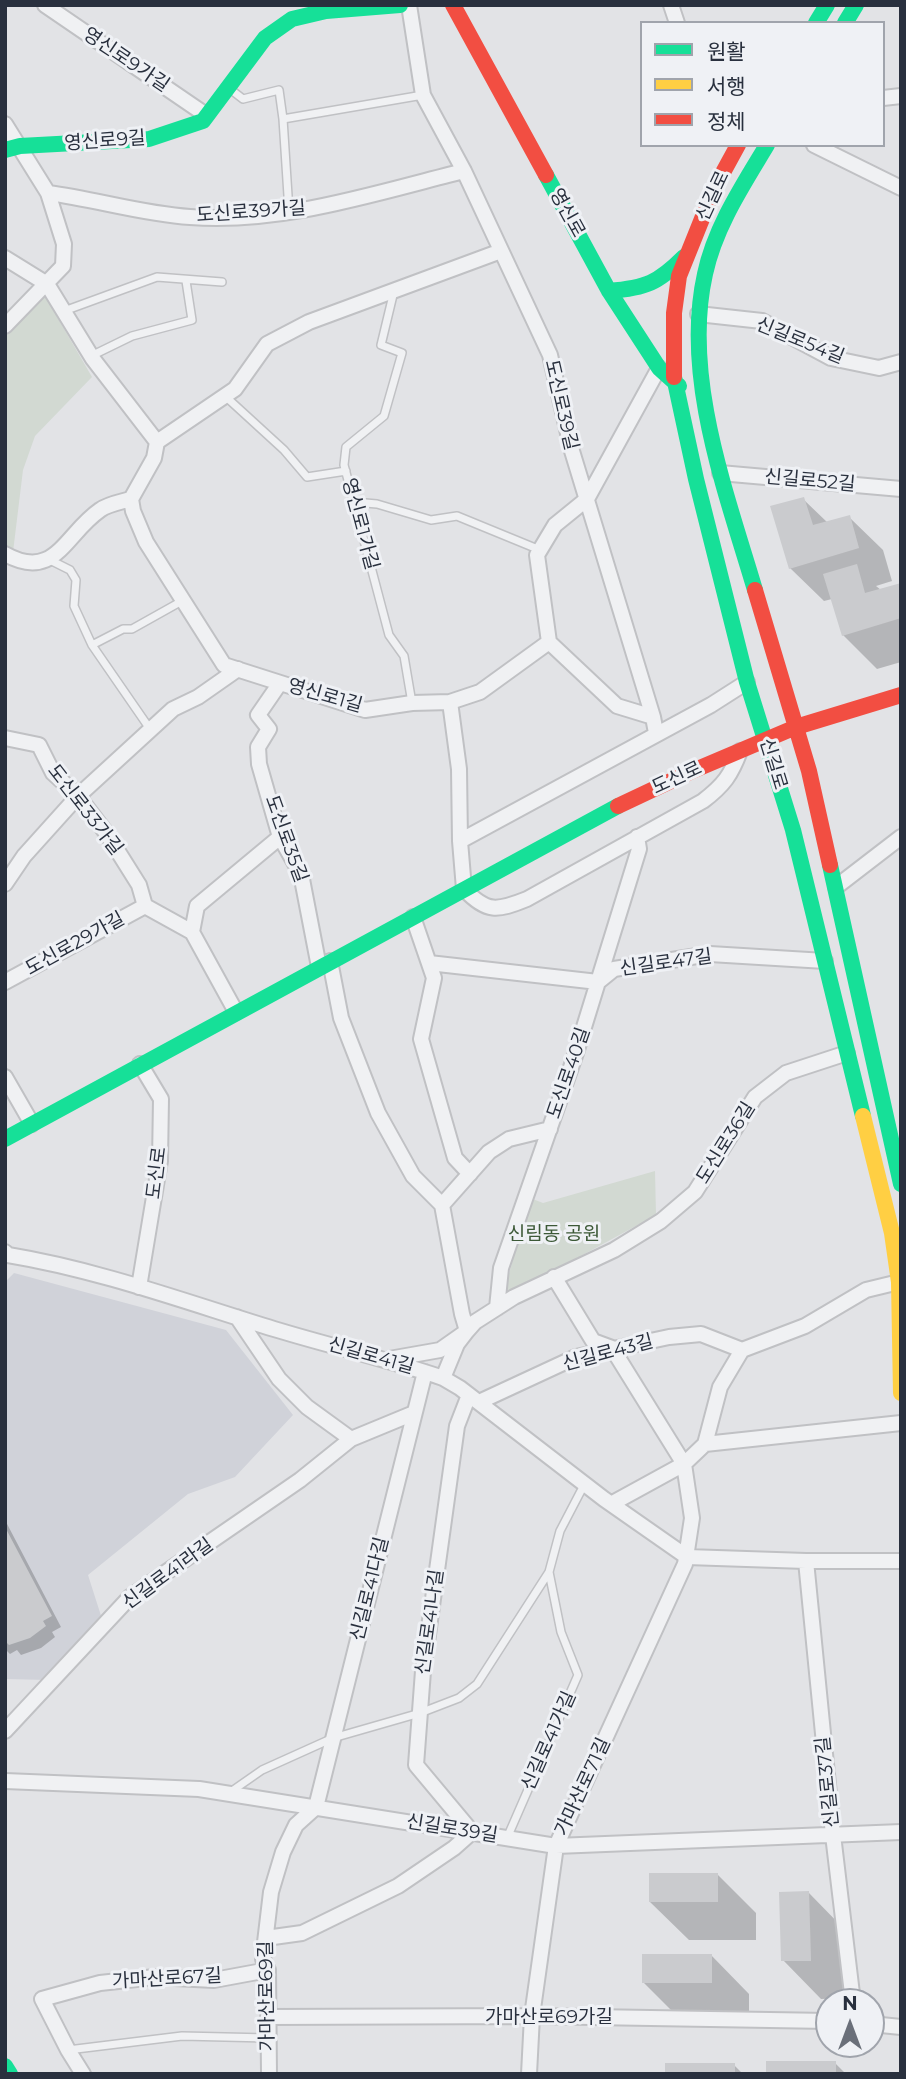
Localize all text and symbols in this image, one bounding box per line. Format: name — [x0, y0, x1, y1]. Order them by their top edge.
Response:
legend — [640, 21, 885, 147]
street label: 영신로9가길 — [79, 23, 173, 97]
text: 원활 — [707, 39, 746, 64]
text: 서행 — [707, 74, 746, 99]
text: 정체 — [707, 109, 746, 134]
street label: 영신로9길 — [64, 127, 146, 155]
street label: 신길로 — [692, 167, 734, 225]
street label: 영신로 — [544, 185, 590, 241]
street label: 도신로39가길 — [195, 197, 307, 227]
street label: 신길로54길 — [753, 313, 847, 369]
street label: 도신로39길 — [540, 358, 582, 452]
street label: 신길로52길 — [763, 466, 857, 496]
street label: 영신로1가길 — [337, 476, 383, 572]
street label: 영신로1길 — [285, 674, 365, 718]
street label: 신길로 — [754, 736, 792, 792]
street label: 도신로 — [648, 757, 706, 799]
street label: 도신로33가길 — [43, 760, 127, 860]
street label: 도신로35길 — [260, 792, 312, 886]
street label: 도신로29가길 — [21, 907, 129, 981]
street label: 신길로47길 — [619, 945, 713, 981]
street label: 도신로40길 — [543, 1024, 595, 1122]
street label: 도신로36길 — [692, 1098, 760, 1188]
street label: 도신로 — [142, 1146, 172, 1200]
park label: 신림동 공원 — [508, 1223, 600, 1245]
street label: 신길로43길 — [560, 1330, 656, 1376]
street label: 신길로41길 — [325, 1333, 417, 1379]
street label: 신길로41라길 — [118, 1534, 218, 1614]
street label: 신길로41다길 — [346, 1535, 394, 1643]
street label: 신길로41나길 — [411, 1568, 449, 1676]
street label: 신길로41가길 — [517, 1688, 581, 1794]
street label: 가마산로71길 — [550, 1734, 616, 1840]
street label: 신길로37길 — [812, 1735, 844, 1829]
street label: 신길로39길 — [405, 1811, 499, 1847]
street label: 가마산로69길 — [255, 1941, 279, 2051]
street label: 가마산로67길 — [111, 1965, 223, 1993]
north arrow — [815, 1988, 885, 2058]
text: N — [842, 1992, 858, 2015]
street label: 가마산로69가길 — [485, 2006, 613, 2028]

